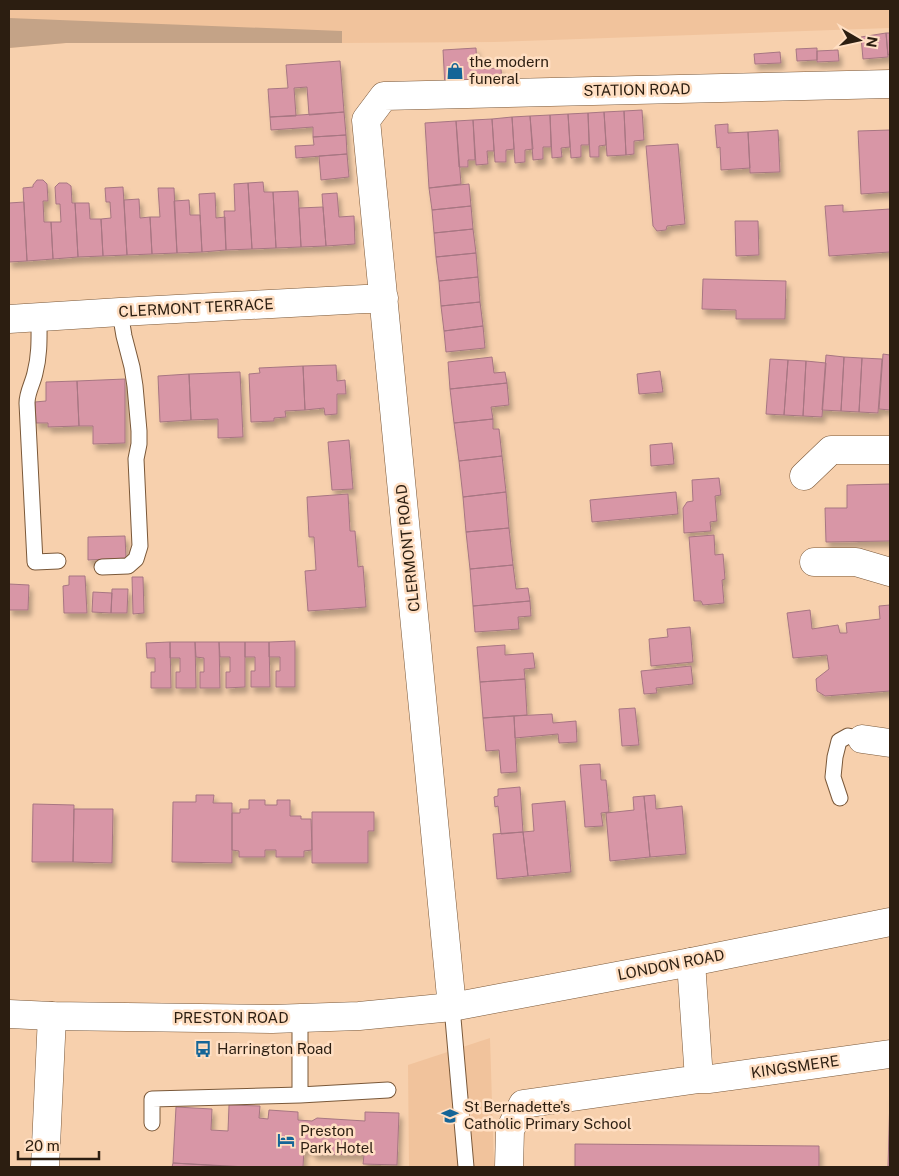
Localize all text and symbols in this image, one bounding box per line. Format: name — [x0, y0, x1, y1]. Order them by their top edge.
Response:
north arrow — [834, 15, 884, 65]
text: N — [863, 35, 881, 49]
place label: the modern funeral — [469, 53, 549, 87]
shop icon: the modern funeral — [445, 61, 465, 81]
street label: STATION ROAD — [583, 80, 691, 99]
street label: CLERMONT TERRACE — [118, 295, 274, 320]
street label: CLERMONT ROAD — [392, 483, 423, 613]
street label: LONDON ROAD — [616, 946, 726, 983]
street label: PRESTON ROAD — [173, 1009, 289, 1026]
bus stop icon: Harrington Road — [193, 1039, 213, 1059]
place label: Harrington Road — [217, 1040, 332, 1057]
street label: KINGSMERE — [750, 1052, 840, 1081]
place label: St Bernadette's Catholic Primary School — [464, 1098, 631, 1132]
school or university icon: St Bernadette's Catholic Primary School — [440, 1106, 460, 1126]
place label: Preston Park Hotel — [300, 1122, 374, 1156]
scale bar — [18, 1128, 99, 1160]
hotel icon: Preston Park Hotel — [276, 1130, 296, 1150]
text: 20 m — [25, 1137, 60, 1154]

